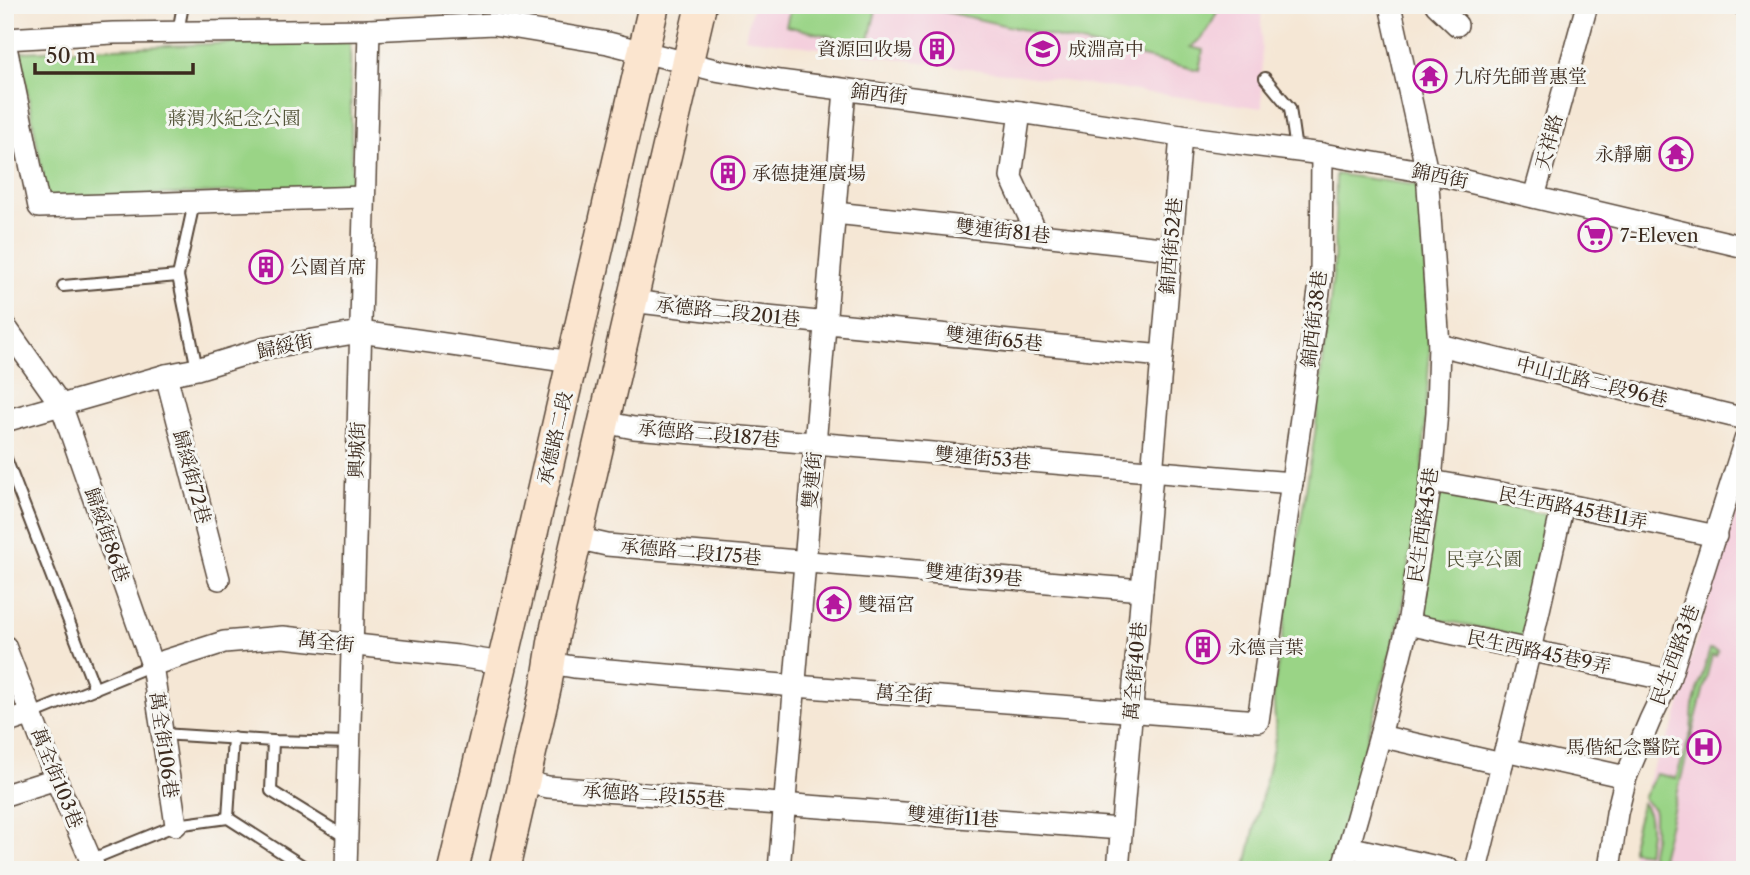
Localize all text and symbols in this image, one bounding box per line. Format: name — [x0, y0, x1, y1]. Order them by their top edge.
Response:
building icon: 資源回收場 — [918, 30, 956, 68]
school or university icon: 成淵高中 — [1024, 30, 1062, 68]
scale bar — [35, 32, 192, 76]
place label: 資源回收場 — [817, 38, 912, 61]
place label: 成淵高中 — [1068, 38, 1144, 61]
text: 50 m — [46, 43, 96, 68]
temple icon: 九府先師普惠堂 — [1411, 57, 1449, 95]
place label: 九府先師普惠堂 — [1454, 65, 1587, 88]
street label: 錦西街 — [849, 79, 909, 109]
park label: 蔣渭水紀念公園 — [167, 107, 301, 130]
street label: 天祥路 — [1531, 111, 1567, 173]
temple icon: 永靜廟 — [1657, 135, 1695, 173]
place label: 永靜廟 — [1595, 143, 1652, 166]
building icon: 承德捷運廣場 — [709, 154, 747, 192]
street label: 錦西街 — [1410, 159, 1470, 193]
place label: 承德捷運廣場 — [752, 162, 866, 185]
street label: 錦西街52巷 — [1155, 197, 1187, 295]
street label: 雙連街81巷 — [954, 215, 1052, 247]
supermarket icon: 7-Eleven — [1576, 216, 1614, 254]
place label: 7-Eleven — [1620, 224, 1699, 247]
building icon: 公園首席 — [247, 248, 285, 286]
place label: 公園首席 — [290, 256, 366, 279]
street label: 錦西街38巷 — [1297, 269, 1331, 369]
street label: 承德路二段201巷 — [655, 293, 801, 331]
street label: 雙連街65巷 — [944, 322, 1044, 356]
street label: 歸綏街 — [255, 329, 315, 363]
street label: 中山北路二段96巷 — [1514, 352, 1670, 412]
street label: 承德路二段 — [533, 389, 577, 487]
street label: 承德路二段187巷 — [637, 416, 781, 452]
street label: 興城街 — [345, 421, 369, 479]
street label: 歸綏街72巷 — [168, 428, 216, 526]
street label: 雙連街53巷 — [934, 442, 1032, 474]
street label: 雙連街 — [798, 451, 826, 509]
street label: 民生西路45巷 — [1404, 466, 1442, 584]
street label: 民生西路45巷11弄 — [1497, 482, 1649, 534]
street label: 歸綏街86巷 — [80, 485, 134, 585]
street label: 承德路二段175巷 — [619, 534, 763, 570]
park label: 民享公園 — [1446, 548, 1522, 571]
street label: 雙連街39巷 — [924, 559, 1024, 591]
temple icon: 雙福宮 — [815, 585, 853, 623]
place label: 雙福宮 — [858, 593, 915, 616]
street label: 民生西路3巷 — [1646, 602, 1704, 708]
street label: 萬全街40巷 — [1119, 621, 1151, 721]
street label: 民生西路45巷9弄 — [1465, 626, 1613, 678]
street label: 萬全街 — [296, 628, 356, 656]
building icon: 永德言葉 — [1184, 628, 1222, 666]
place label: 永德言葉 — [1228, 636, 1304, 659]
street label: 萬全街 — [875, 681, 933, 707]
street label: 萬全街106巷 — [145, 690, 183, 800]
street label: 萬全街103巷 — [26, 724, 88, 832]
hospital icon: 馬偕紀念醫院 — [1685, 728, 1723, 766]
place label: 馬偕紀念醫院 — [1566, 736, 1680, 759]
street label: 承德路二段155巷 — [582, 779, 726, 811]
street label: 雙連街11巷 — [906, 802, 1000, 832]

